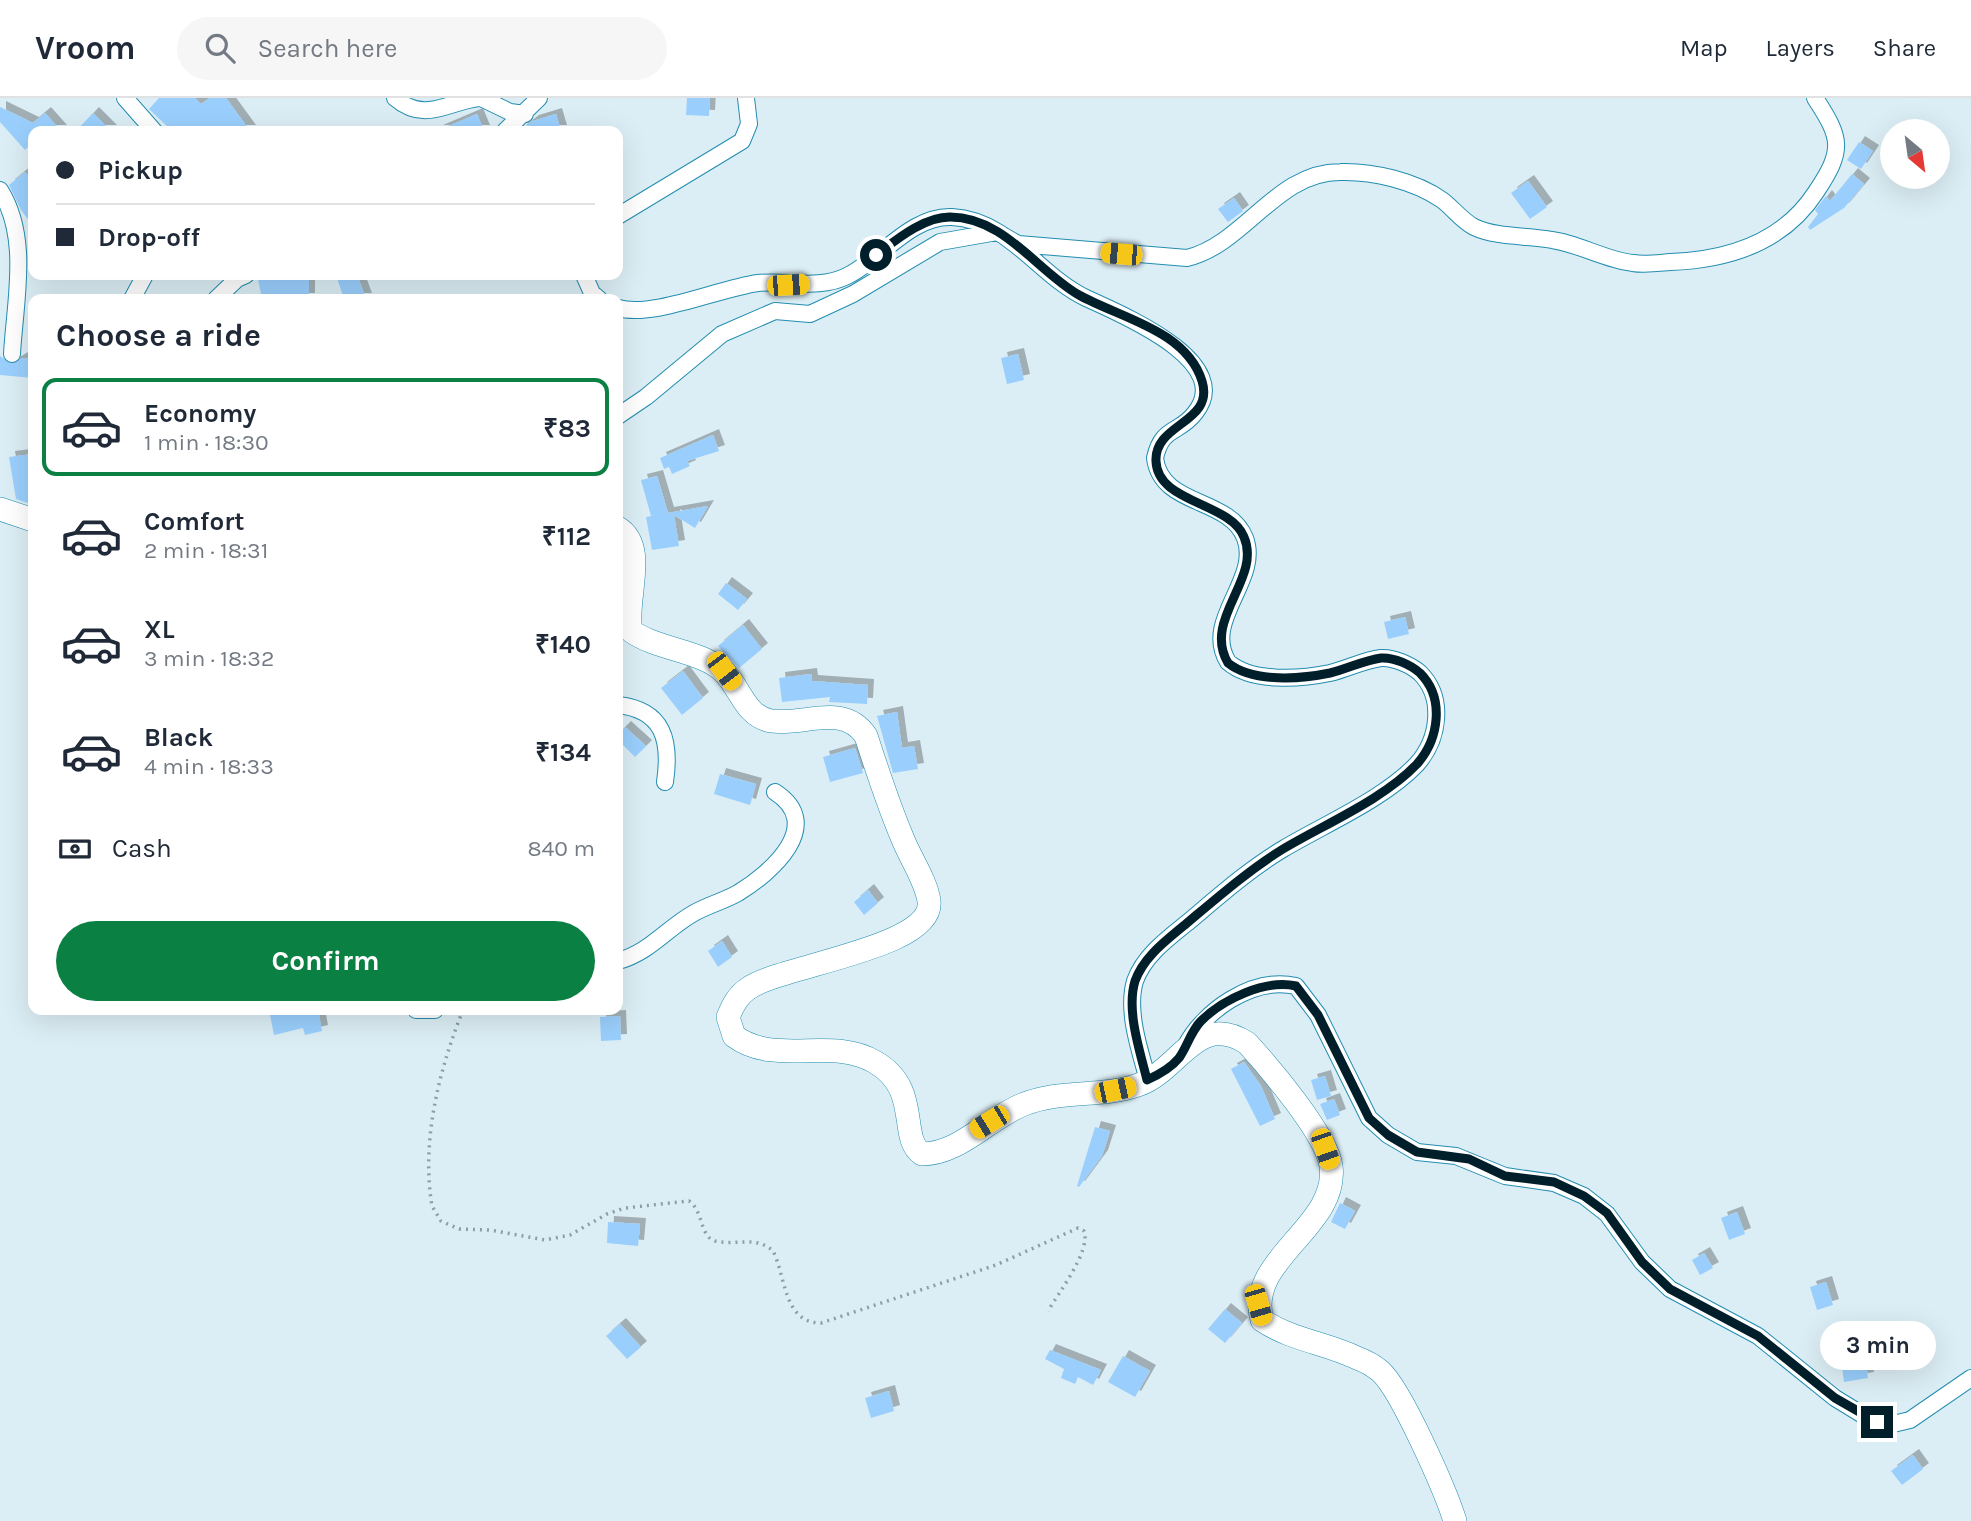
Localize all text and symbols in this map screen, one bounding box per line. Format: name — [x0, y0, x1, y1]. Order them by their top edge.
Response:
search box — [177, 17, 667, 80]
text: Vroom — [35, 29, 135, 67]
icon: search — [201, 29, 239, 67]
text: Search here — [257, 33, 397, 64]
text: Map — [1680, 34, 1728, 62]
text: Layers — [1766, 34, 1835, 62]
text: Share — [1873, 34, 1936, 62]
north arrow — [1880, 119, 1950, 189]
map controls — [1880, 119, 1950, 189]
text: Pickup — [98, 155, 183, 186]
text: Drop-off — [98, 222, 200, 253]
route start — [860, 239, 892, 271]
car — [1100, 242, 1143, 266]
car — [767, 273, 810, 297]
text: Choose a ride — [56, 317, 261, 354]
icon: car — [60, 396, 123, 459]
text: Economy — [144, 398, 256, 429]
text: ₹83 — [543, 413, 591, 444]
text: 1 min · 18:30 — [144, 429, 269, 456]
icon: car — [60, 504, 123, 567]
text: Comfort — [144, 506, 245, 537]
text: ₹112 — [542, 521, 591, 552]
text: 2 min · 18:31 — [144, 537, 268, 564]
icon: car — [60, 612, 123, 675]
text: XL — [144, 614, 175, 645]
text: ₹140 — [535, 629, 591, 660]
text: 3 min · 18:32 — [144, 645, 274, 672]
car — [703, 648, 746, 694]
icon: car — [60, 720, 123, 783]
text: Black — [144, 722, 213, 753]
text: ₹134 — [535, 737, 591, 768]
text: 4 min · 18:33 — [144, 753, 274, 780]
icon: cash — [56, 830, 94, 868]
text: Cash — [112, 833, 172, 864]
text: 840 m — [527, 835, 595, 862]
button: Confirm — [56, 921, 595, 1001]
car — [1093, 1075, 1138, 1105]
car — [966, 1102, 1013, 1142]
car — [1309, 1126, 1342, 1172]
car — [1243, 1282, 1274, 1328]
callout: 3 min — [1819, 1320, 1935, 1370]
text: 3 min — [1846, 1332, 1910, 1359]
route end — [1861, 1406, 1893, 1438]

